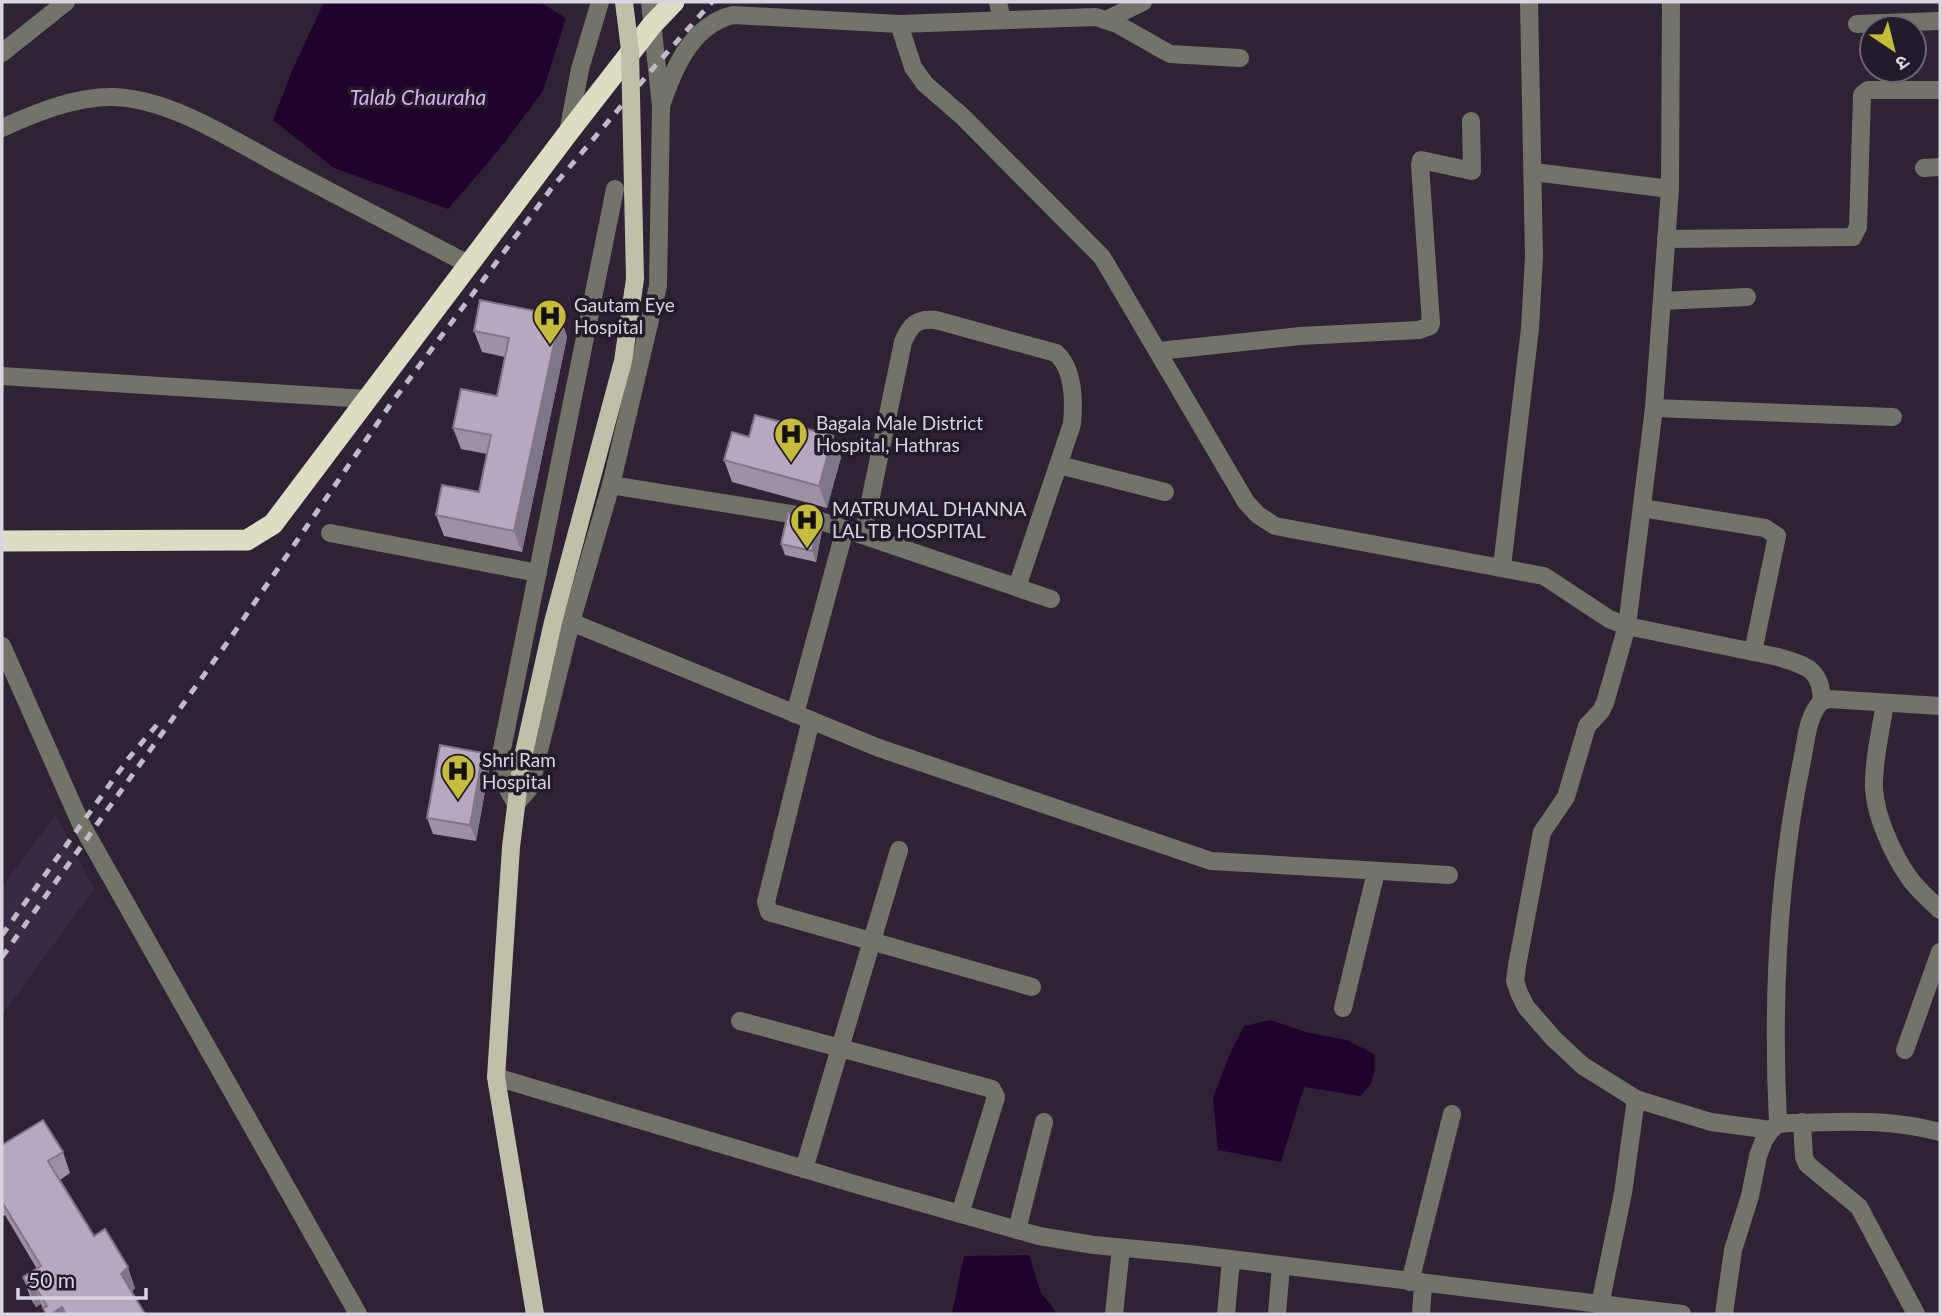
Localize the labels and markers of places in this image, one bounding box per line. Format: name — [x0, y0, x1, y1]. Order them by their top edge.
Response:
place label: Gautam Eye Hospital — [574, 293, 675, 338]
hospital icon: Gautam Eye Hospital — [531, 297, 569, 346]
place label: Bagala Male District Hospital, Hathras — [816, 411, 983, 456]
hospital icon: Bagala Male District Hospital, Hathras — [772, 415, 810, 464]
place label: MATRUMAL DHANNA LAL TB HOSPITAL — [832, 497, 1027, 542]
hospital icon: MATRUMAL DHANNA LAL TB HOSPITAL — [788, 501, 826, 550]
place label: Shri Ram Hospital — [482, 748, 556, 793]
hospital icon: Shri Ram Hospital — [439, 752, 477, 801]

